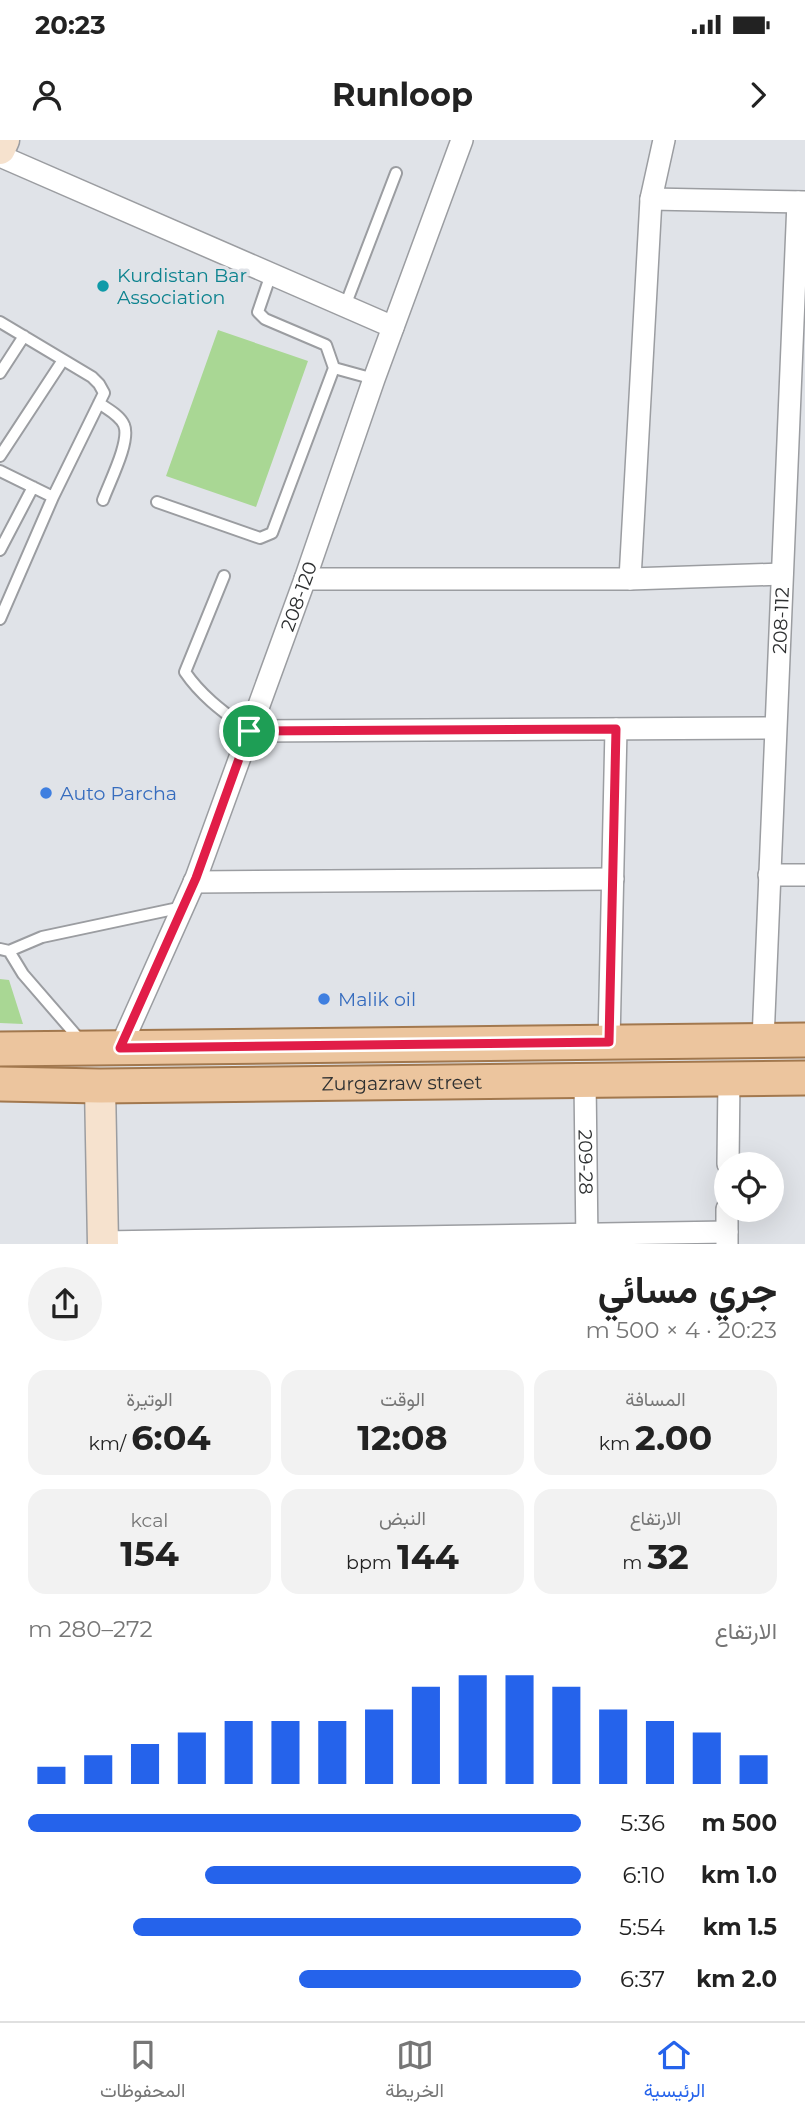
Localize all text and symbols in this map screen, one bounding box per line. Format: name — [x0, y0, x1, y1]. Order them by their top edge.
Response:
text: 20:23 — [35, 9, 106, 41]
text: Runloop — [332, 75, 473, 114]
icon: person — [28, 76, 66, 114]
icon: forward — [739, 76, 777, 114]
place label: Kurdistan Bar Association — [117, 264, 247, 309]
marker: Kurdistan Bar Association — [95, 278, 111, 294]
street label: 208-120 — [275, 558, 322, 634]
street label: 208-112 — [768, 586, 793, 654]
pin — [219, 701, 279, 761]
icon: arrive — [230, 712, 268, 750]
place label: Auto Parcha — [60, 782, 177, 805]
marker: Auto Parcha — [38, 785, 54, 801]
place label: Malik oil — [338, 988, 416, 1011]
marker: Malik oil — [316, 991, 332, 1007]
street label: Zurgazraw street — [321, 1070, 483, 1095]
street label: 209-28 — [574, 1129, 598, 1195]
map controls — [714, 1152, 784, 1222]
button: locate — [714, 1152, 784, 1222]
text: جري مسائي — [598, 1266, 777, 1313]
button: share — [28, 1267, 102, 1341]
text: 20:23 · 4 × 500 m — [586, 1316, 777, 1344]
text: الوتيرة — [126, 1388, 173, 1411]
text: الوقت — [380, 1388, 425, 1411]
text: المسافة — [625, 1388, 686, 1411]
text: 6:04 — [131, 1416, 211, 1459]
text: 12:08 — [357, 1416, 448, 1459]
text: 2.00 — [635, 1416, 712, 1459]
text: /km — [88, 1432, 131, 1455]
text: km — [599, 1432, 635, 1455]
text: النبض — [379, 1507, 426, 1530]
text: الارتفاع — [630, 1507, 681, 1530]
text: kcal — [131, 1509, 168, 1532]
text: 154 — [120, 1532, 179, 1575]
text: 144 — [397, 1535, 459, 1578]
text: 32 — [647, 1535, 689, 1578]
text: bpm — [346, 1551, 397, 1574]
text: m — [622, 1551, 647, 1574]
text: 272–280 m — [28, 1615, 153, 1643]
text: الارتفاع — [715, 1617, 777, 1645]
text: 5:36 — [620, 1809, 665, 1837]
text: 500 m — [701, 1809, 777, 1837]
text: 6:10 — [623, 1861, 665, 1889]
text: 1.0 km — [701, 1861, 777, 1889]
text: 5:54 — [619, 1913, 665, 1941]
text: 1.5 km — [703, 1913, 777, 1941]
text: 6:37 — [620, 1965, 665, 1993]
text: 2.0 km — [696, 1965, 777, 1993]
tab: المحفوظات — [100, 2036, 185, 2107]
tab: الخريطة — [385, 2036, 444, 2107]
tab: الرئيسية — [644, 2036, 705, 2107]

